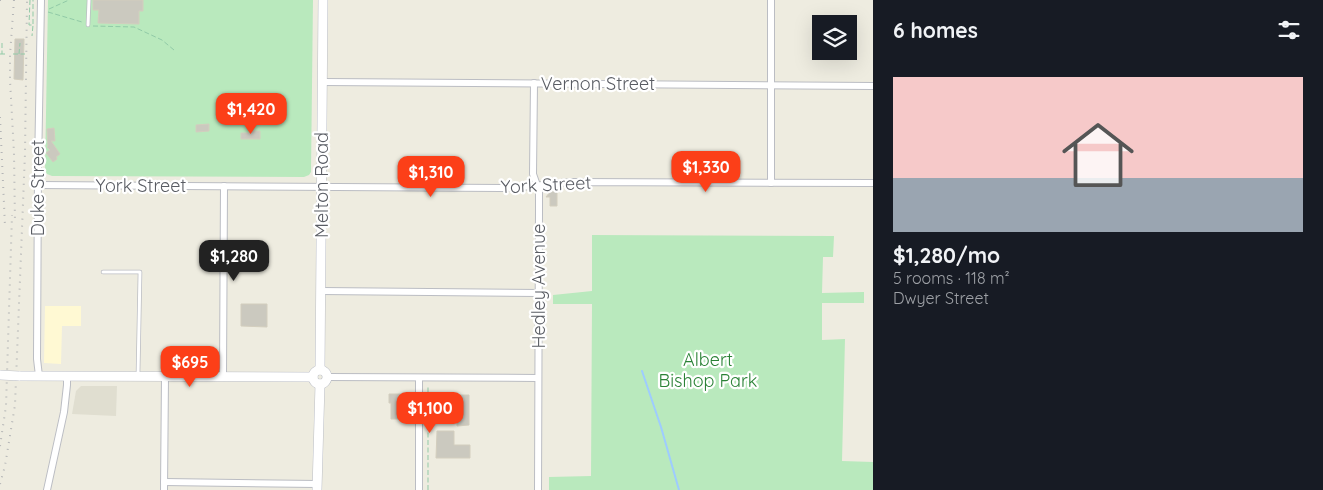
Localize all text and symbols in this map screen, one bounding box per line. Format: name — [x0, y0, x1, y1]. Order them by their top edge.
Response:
map controls — [812, 15, 857, 60]
button: layers — [812, 15, 857, 60]
icon: filters — [1275, 16, 1303, 44]
text: 6 homes — [893, 17, 978, 43]
street label: Vernon Street — [541, 72, 655, 95]
pin: $1,420 — [210, 92, 292, 135]
text: $1,420 — [227, 99, 275, 119]
icon: home — [1053, 110, 1143, 200]
street label: Melton Road — [310, 132, 333, 238]
street label: Duke Street — [26, 140, 49, 236]
pin: $1,330 — [665, 150, 747, 193]
pin: $1,310 — [390, 156, 472, 198]
text: $1,330 — [682, 157, 730, 177]
text: $1,310 — [409, 162, 453, 182]
street label: York Street — [500, 171, 592, 198]
street label: York Street — [96, 174, 186, 197]
street label: Hedley Avenue — [527, 224, 550, 348]
pin: $1,280 — [193, 240, 275, 282]
text: $1,280/mo — [893, 242, 1000, 268]
text: $1,280 — [210, 246, 258, 266]
text: 5 rooms · 118 m² — [893, 268, 1010, 288]
text: Dwyer Street — [893, 288, 989, 308]
pin: $695 — [160, 346, 220, 388]
park label: Albert Bishop Park — [658, 348, 758, 392]
text: $695 — [172, 352, 208, 372]
pin: $1,100 — [389, 392, 471, 434]
text: $1,100 — [408, 398, 452, 418]

